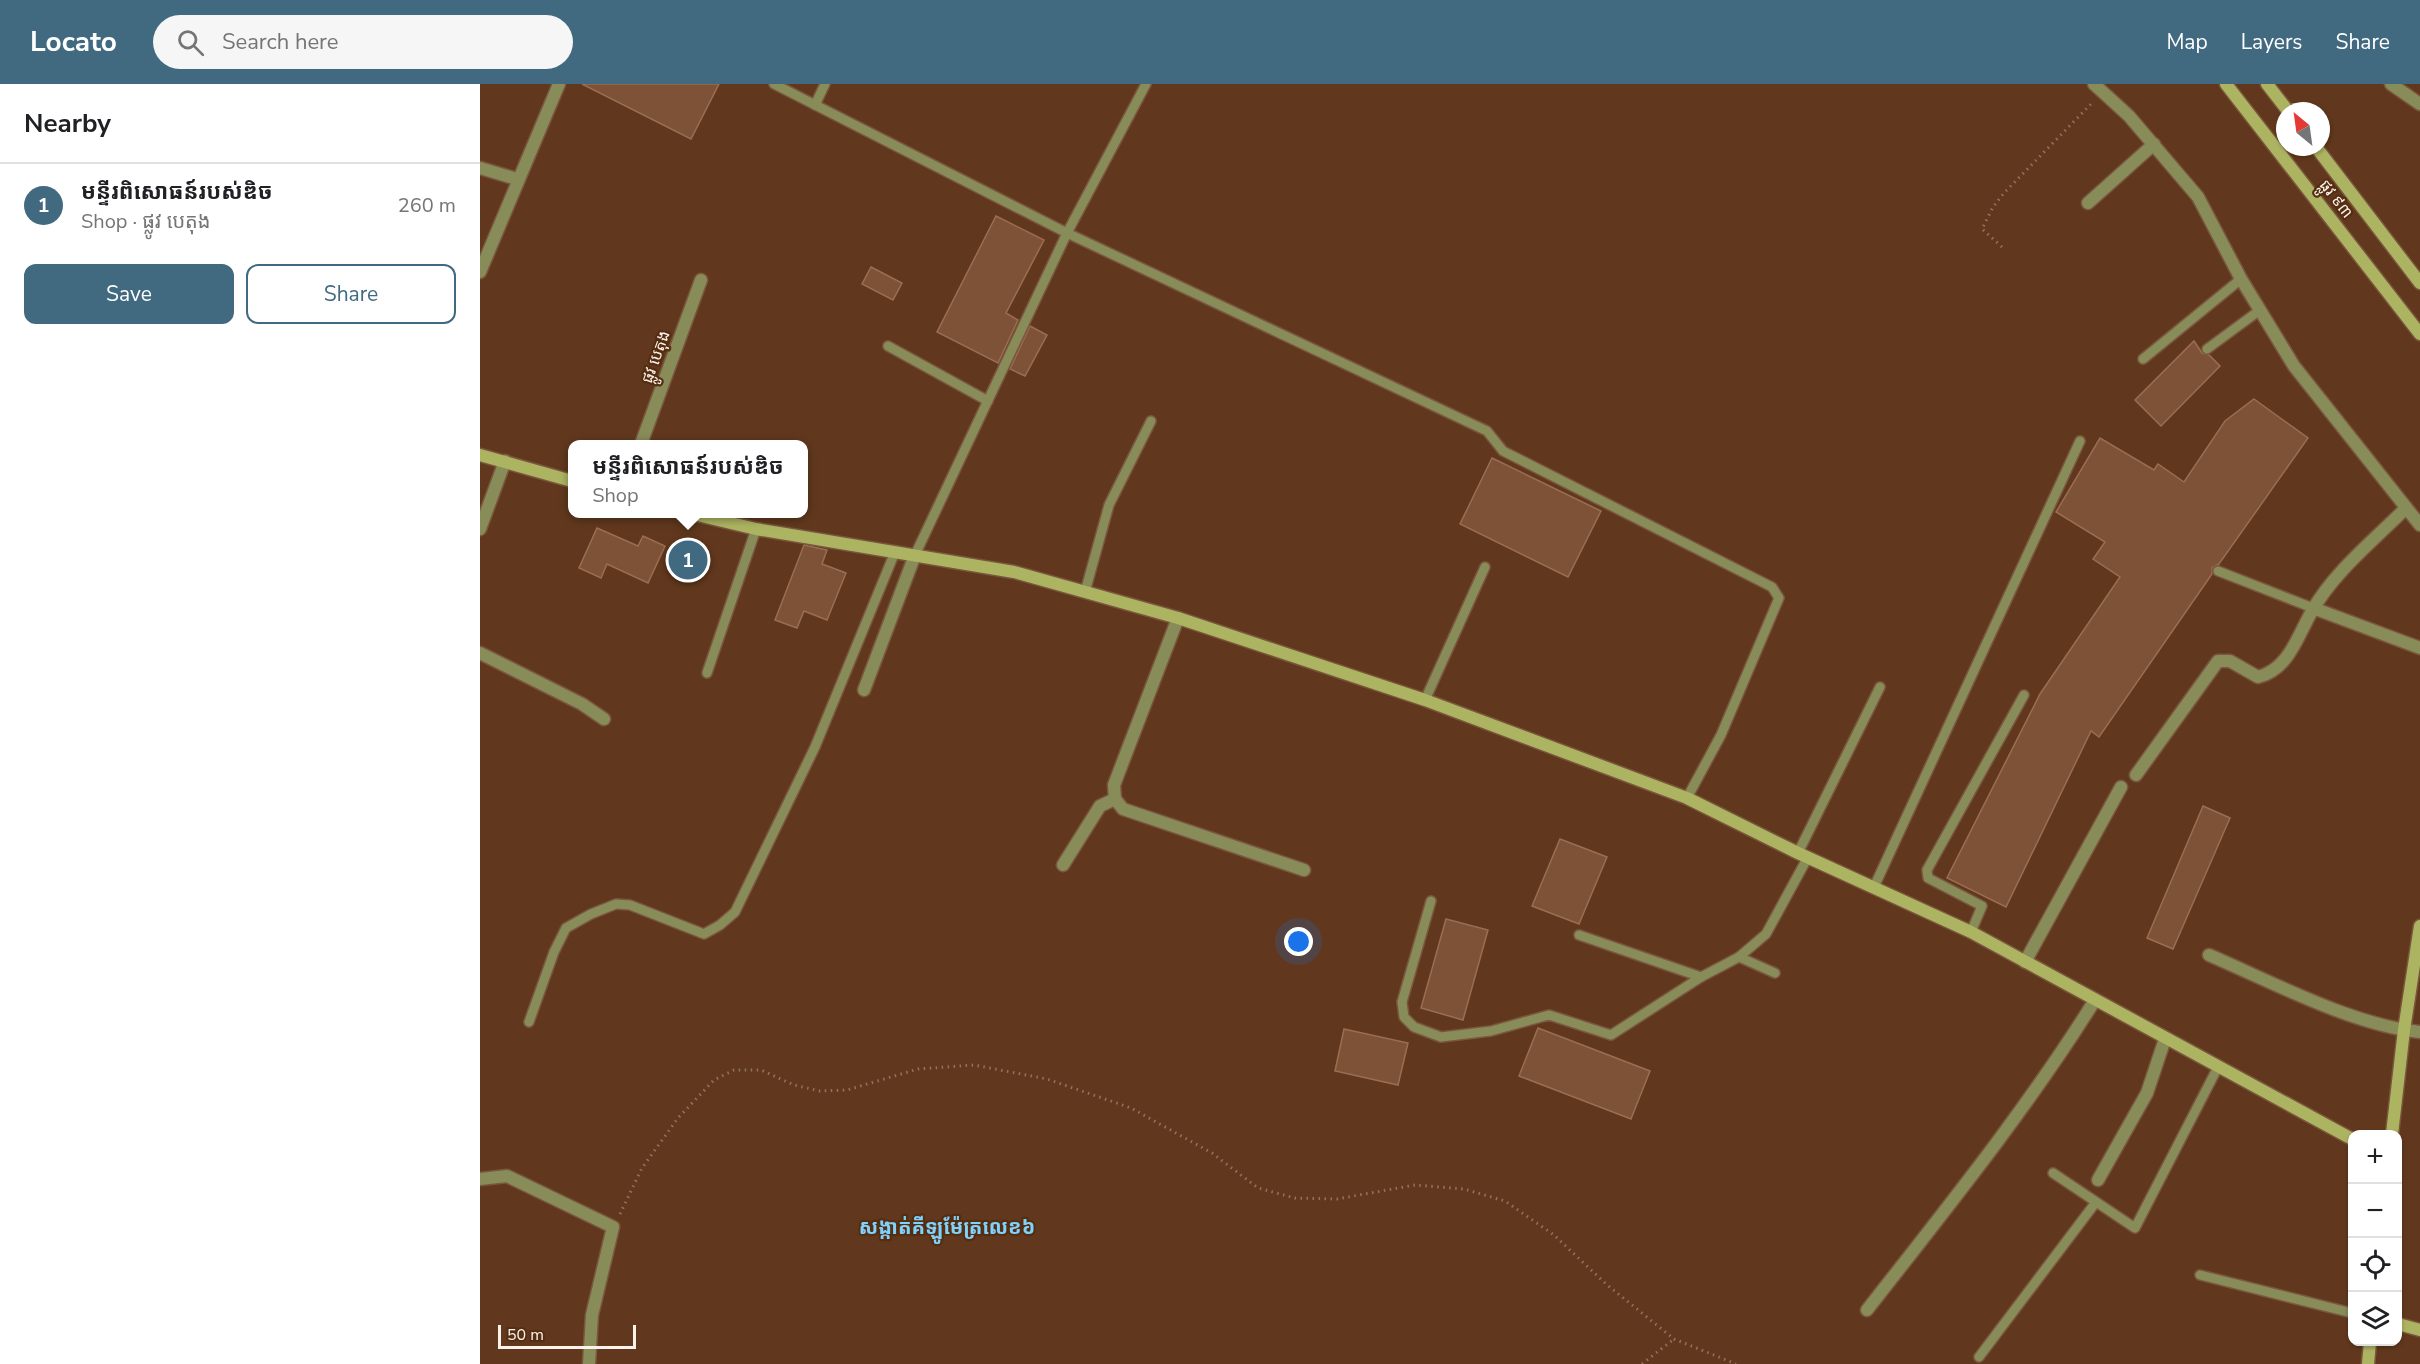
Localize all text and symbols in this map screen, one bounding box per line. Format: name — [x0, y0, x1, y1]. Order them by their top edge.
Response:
search box — [153, 15, 573, 69]
text: Locato — [30, 23, 117, 61]
icon: search — [174, 26, 207, 59]
text: Search here — [222, 27, 339, 57]
text: Map — [2166, 28, 2208, 56]
text: Layers — [2241, 28, 2302, 56]
text: Share — [2335, 28, 2390, 56]
north arrow — [2276, 102, 2330, 156]
text: Nearby — [24, 106, 111, 141]
street label: ផ្លូវ ៩៣ — [2312, 175, 2358, 225]
text: មន្ទីរពិសោធន៍របស់ឌិច — [81, 177, 273, 207]
text: 1 — [38, 192, 50, 219]
text: 260 m — [398, 192, 456, 219]
text: Shop · ផ្លូវ បេតុង — [81, 208, 211, 235]
button: Save — [24, 264, 234, 324]
button: Share — [246, 264, 456, 324]
street label: ផ្លូវ បេតុង — [636, 328, 678, 387]
popup — [568, 440, 808, 518]
text: មន្ទីរពិសោធន៍របស់ឌិច — [592, 452, 784, 482]
text: Shop — [592, 482, 639, 509]
pin: 1 — [668, 538, 708, 582]
your location — [1284, 927, 1313, 956]
map controls — [2348, 1130, 2402, 1346]
button: + — [2348, 1130, 2402, 1184]
button: − — [2348, 1184, 2402, 1238]
district label: សង្កាត់គីឡូម៉ែត្រលេខ៦ — [859, 1214, 1035, 1244]
button: locate — [2348, 1238, 2402, 1292]
button: layers — [2348, 1292, 2402, 1346]
scale bar — [498, 1322, 636, 1350]
text: 50 m — [507, 1324, 544, 1346]

